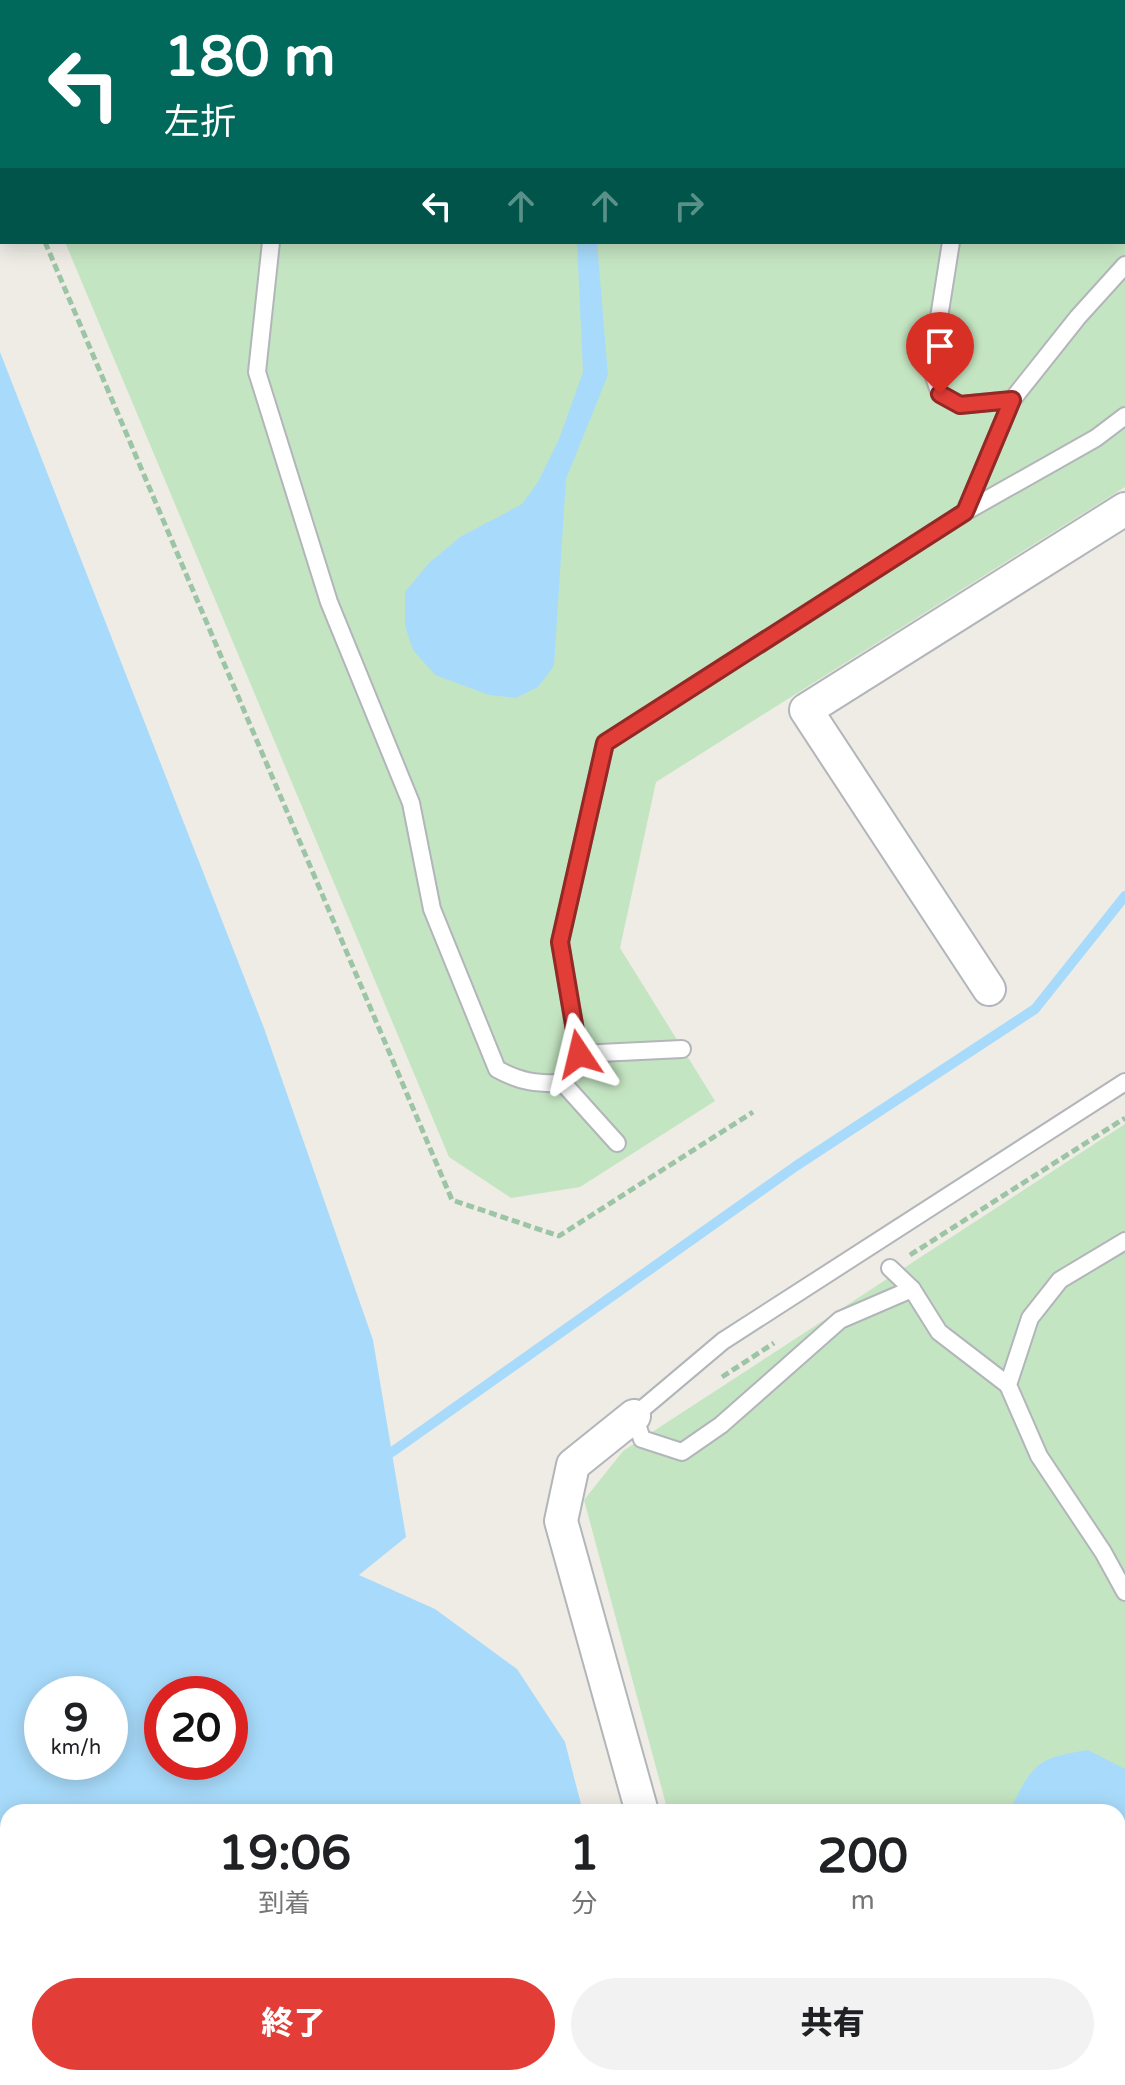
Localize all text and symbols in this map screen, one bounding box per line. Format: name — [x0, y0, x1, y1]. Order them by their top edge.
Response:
text: 180 m — [164, 24, 335, 91]
icon: left — [32, 32, 136, 136]
text: 左折 — [164, 101, 236, 144]
icon: left — [415, 184, 459, 228]
icon: ahead — [499, 184, 543, 228]
icon: ahead — [583, 184, 627, 228]
icon: right — [667, 184, 711, 228]
pin — [906, 312, 974, 394]
icon: arrive — [918, 324, 962, 368]
position arrow — [537, 1012, 621, 1096]
speed limit sign: 20 — [144, 1676, 248, 1780]
text: 9 — [63, 1694, 89, 1742]
text: km/h — [51, 1736, 101, 1760]
text: 19:06 — [218, 1825, 351, 1883]
text: 1 — [569, 1825, 599, 1883]
text: 200 — [817, 1828, 908, 1886]
text: m — [851, 1885, 875, 1916]
text: 到着 — [259, 1888, 311, 1919]
text: 分 — [571, 1888, 597, 1919]
button: 終了 — [32, 1978, 555, 2070]
button: 共有 — [571, 1978, 1094, 2070]

